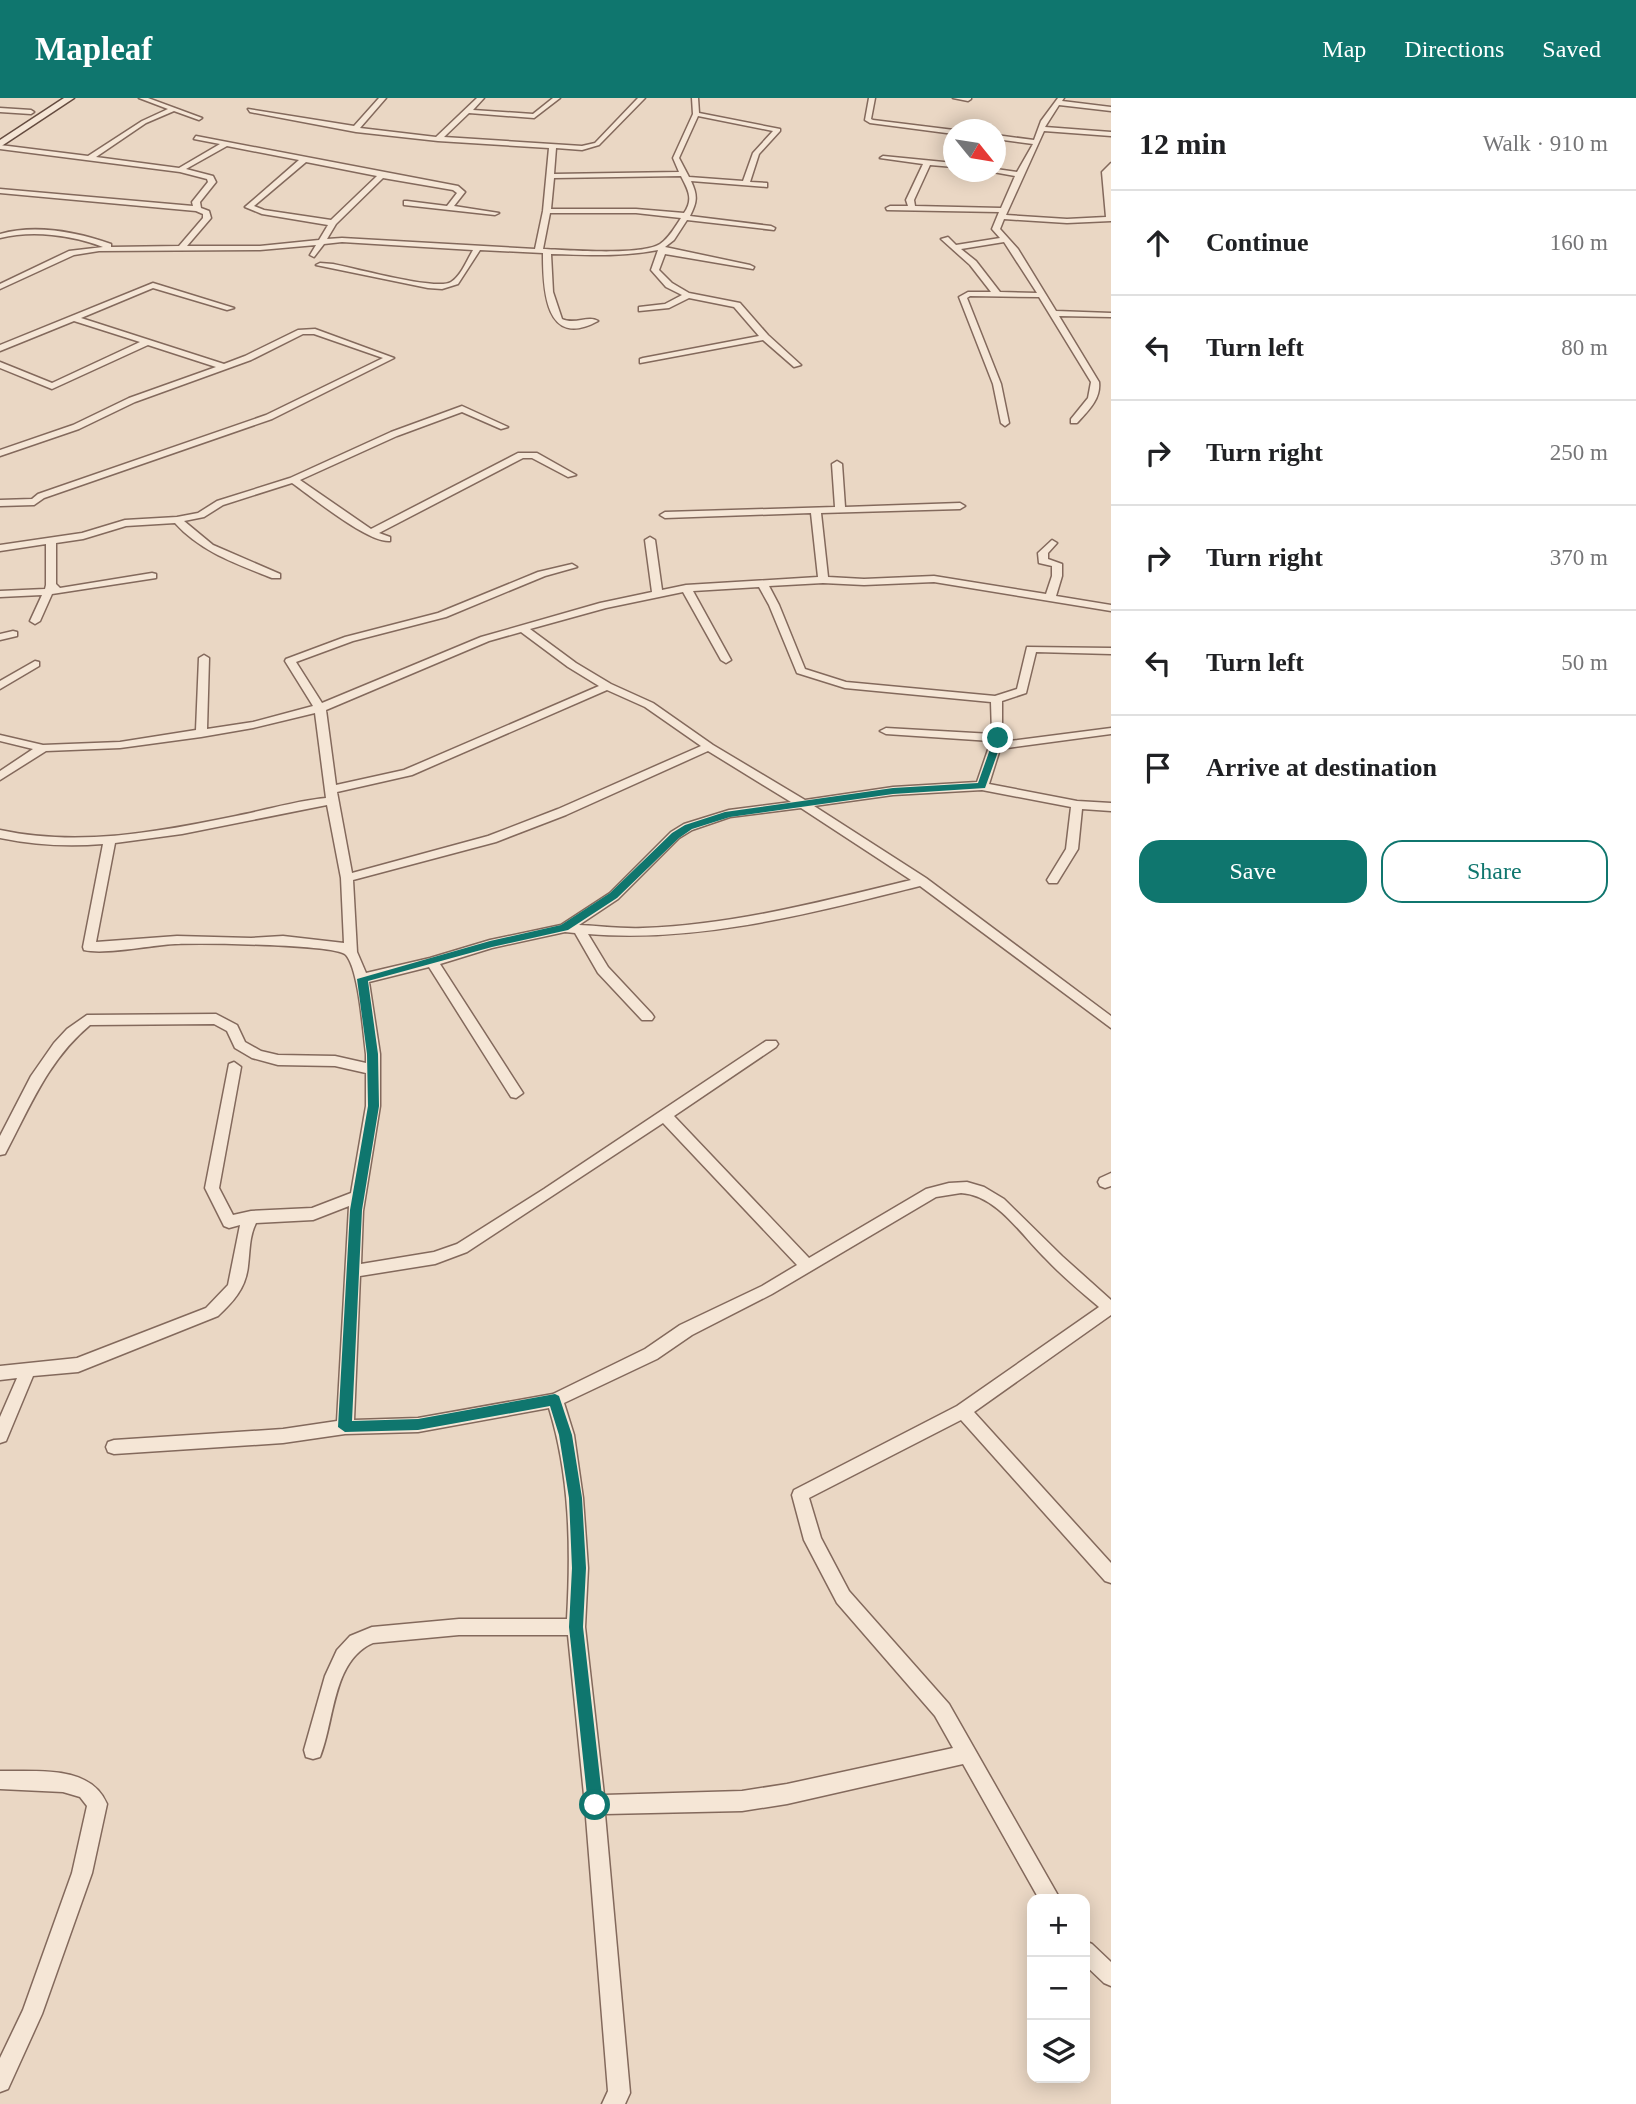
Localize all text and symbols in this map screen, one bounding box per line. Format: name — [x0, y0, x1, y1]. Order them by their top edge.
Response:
text: Mapleaf — [35, 31, 152, 67]
text: Map — [1322, 36, 1366, 62]
text: Directions — [1404, 36, 1504, 62]
text: Saved — [1542, 36, 1601, 62]
north arrow — [943, 119, 1006, 182]
text: 12 min — [1139, 127, 1227, 160]
text: Walk · 910 m — [1483, 131, 1608, 156]
icon: ahead — [1139, 224, 1177, 262]
text: Continue — [1206, 228, 1309, 257]
text: 160 m — [1550, 230, 1608, 255]
icon: left — [1139, 329, 1177, 367]
text: Turn left — [1206, 333, 1304, 362]
text: 80 m — [1561, 335, 1608, 360]
icon: right — [1139, 434, 1177, 472]
text: Turn right — [1206, 438, 1323, 467]
text: 250 m — [1550, 440, 1608, 465]
icon: right — [1139, 539, 1177, 577]
text: Turn right — [1206, 543, 1323, 572]
text: 370 m — [1550, 545, 1608, 570]
icon: left — [1139, 644, 1177, 682]
text: Turn left — [1206, 648, 1304, 677]
text: 50 m — [1561, 650, 1608, 675]
route end — [982, 722, 1013, 753]
icon: arrive — [1139, 749, 1177, 787]
text: Arrive at destination — [1206, 753, 1437, 782]
button: Save — [1139, 840, 1367, 903]
button: Share — [1381, 840, 1608, 903]
route start — [579, 1789, 610, 1820]
map controls — [1027, 1894, 1090, 2083]
button: + — [1027, 1894, 1090, 1957]
button: − — [1027, 1957, 1090, 2020]
button: layers — [1027, 2020, 1090, 2083]

